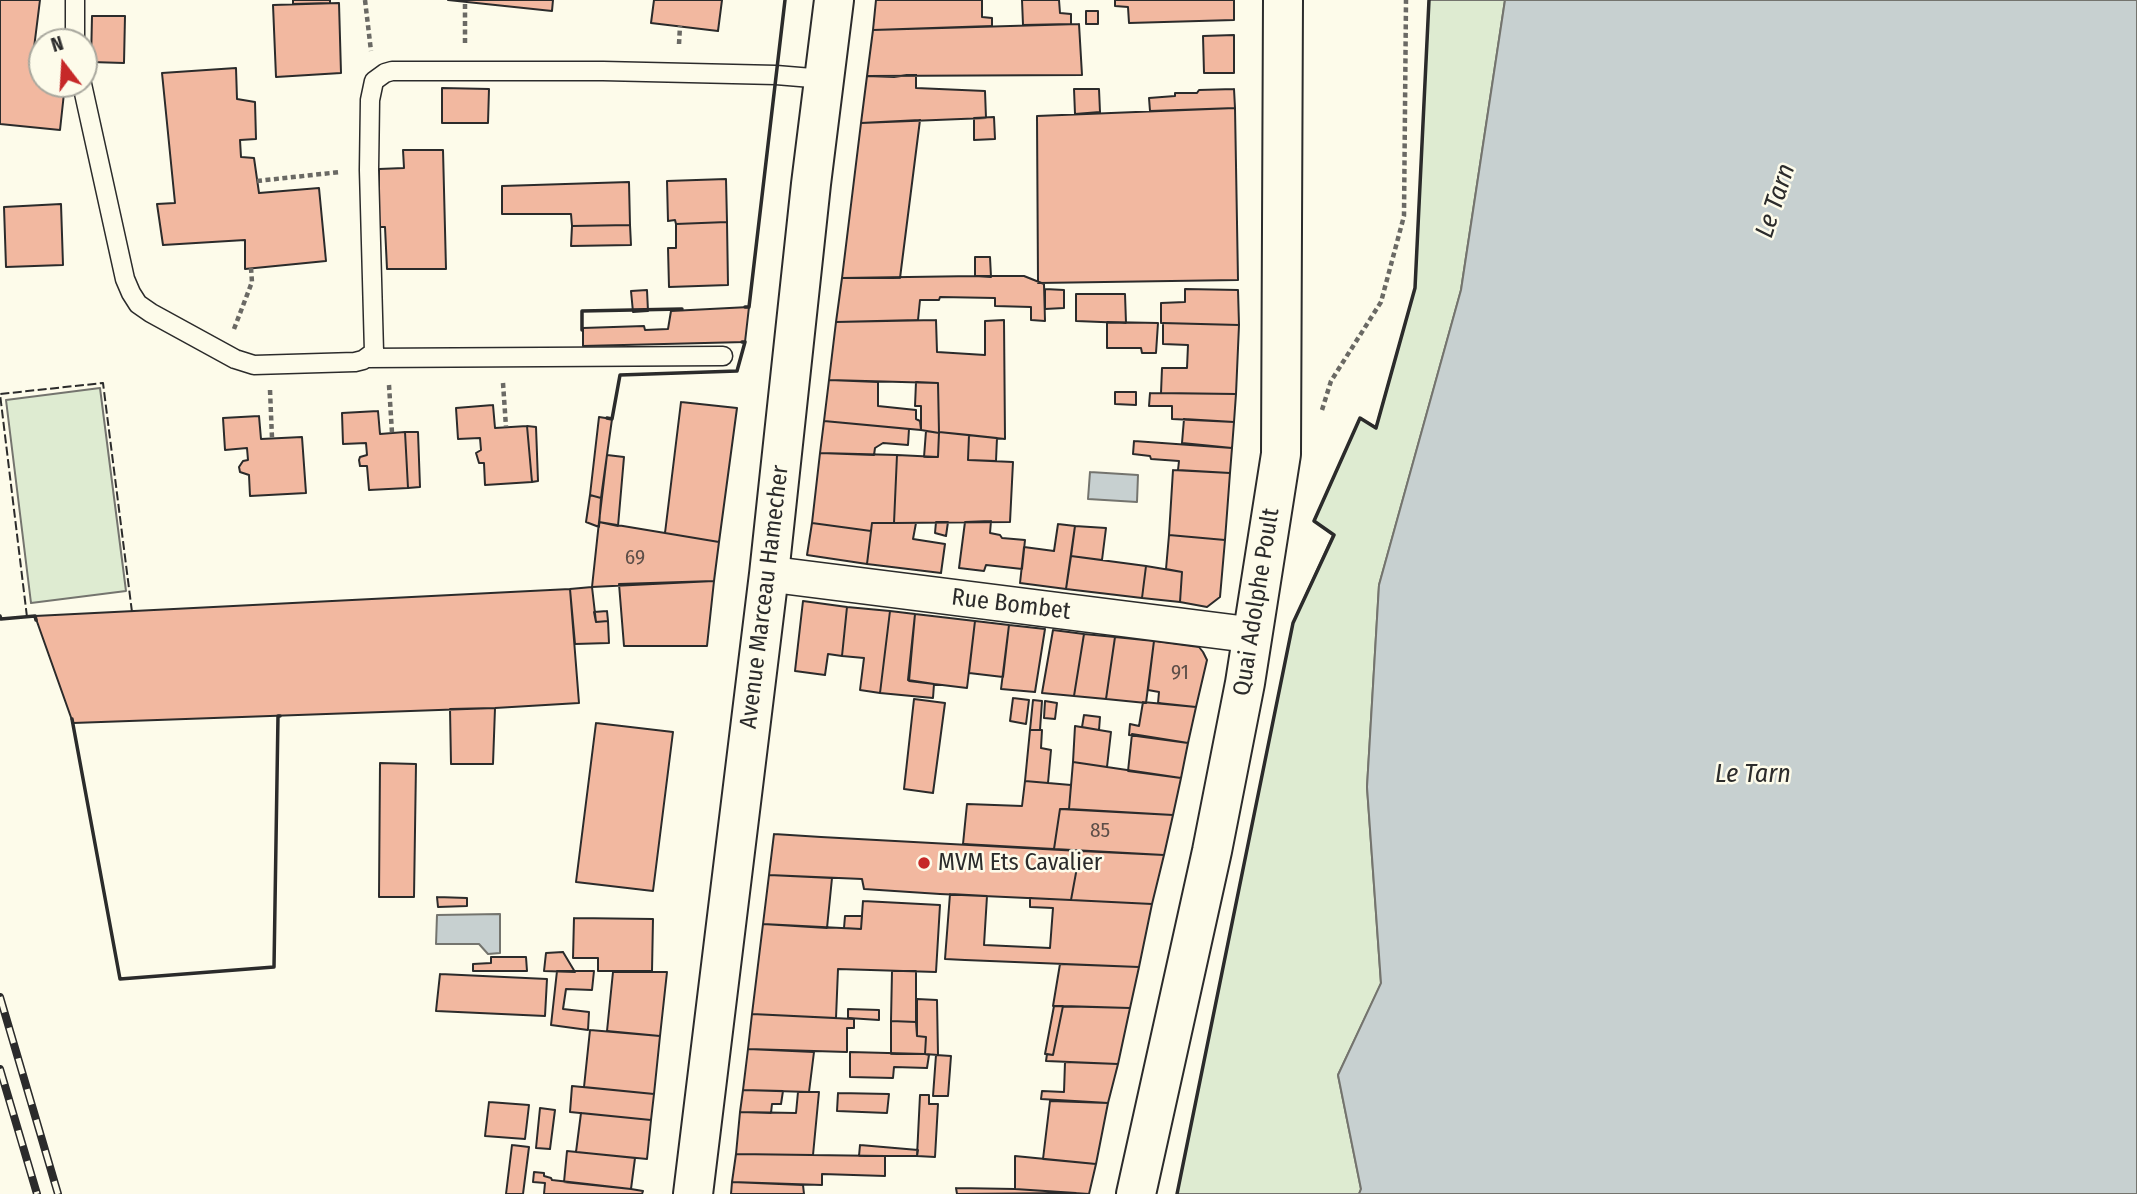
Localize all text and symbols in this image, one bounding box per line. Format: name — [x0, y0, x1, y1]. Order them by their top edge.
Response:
north arrow — [28, 28, 98, 98]
text: N — [48, 32, 66, 57]
water label: Le Tarn — [1749, 160, 1803, 242]
street label: Avenue Marceau Hamecher — [735, 464, 795, 730]
street label: Quai Adolphe Poult — [1228, 506, 1286, 698]
house number: 69 — [625, 545, 645, 571]
street label: Rue Bombet — [950, 583, 1072, 627]
house number: 91 — [1171, 660, 1189, 686]
water label: Le Tarn — [1715, 759, 1791, 791]
house number: 85 — [1090, 818, 1110, 844]
place label: MVM Ets Cavalier — [938, 849, 1102, 877]
marker: MVM Ets Cavalier — [916, 855, 932, 871]

